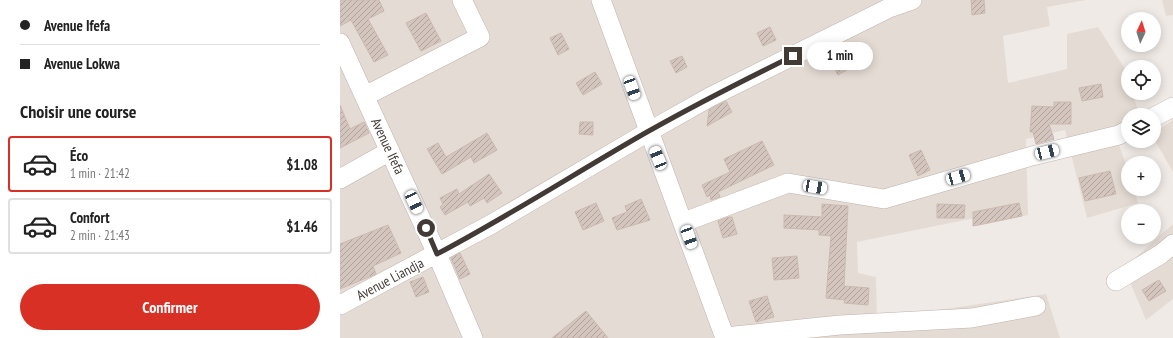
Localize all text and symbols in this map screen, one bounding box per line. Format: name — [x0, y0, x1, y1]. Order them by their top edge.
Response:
north arrow — [1121, 12, 1161, 52]
map controls — [1121, 12, 1161, 244]
text: Avenue Ifefa — [44, 16, 110, 35]
callout: 1 min — [807, 42, 873, 70]
route end — [784, 47, 802, 65]
text: 1 min — [827, 47, 853, 64]
text: Avenue Lokwa — [44, 54, 120, 73]
button: locate — [1121, 60, 1161, 100]
car — [622, 75, 642, 101]
text: Choisir une course — [20, 100, 137, 123]
button: layers — [1121, 108, 1161, 148]
street label: Avenue Ifefa — [367, 115, 409, 177]
car — [1034, 143, 1060, 161]
car — [648, 145, 668, 171]
icon: car — [22, 146, 58, 182]
text: Éco — [70, 146, 88, 165]
text: $1.08 — [286, 155, 318, 174]
button: + — [1121, 156, 1161, 196]
text: 1 min · 21:42 — [70, 165, 130, 182]
car — [945, 168, 971, 186]
car — [802, 179, 828, 195]
car — [403, 189, 425, 215]
button: − — [1121, 204, 1161, 244]
icon: car — [22, 208, 58, 244]
text: Confort — [70, 208, 110, 227]
text: $1.46 — [286, 217, 318, 236]
route start — [417, 219, 435, 237]
car — [679, 224, 699, 250]
text: 2 min · 21:43 — [70, 227, 130, 244]
street label: Avenue Liandja — [353, 254, 427, 304]
button: Confirmer — [20, 284, 320, 330]

